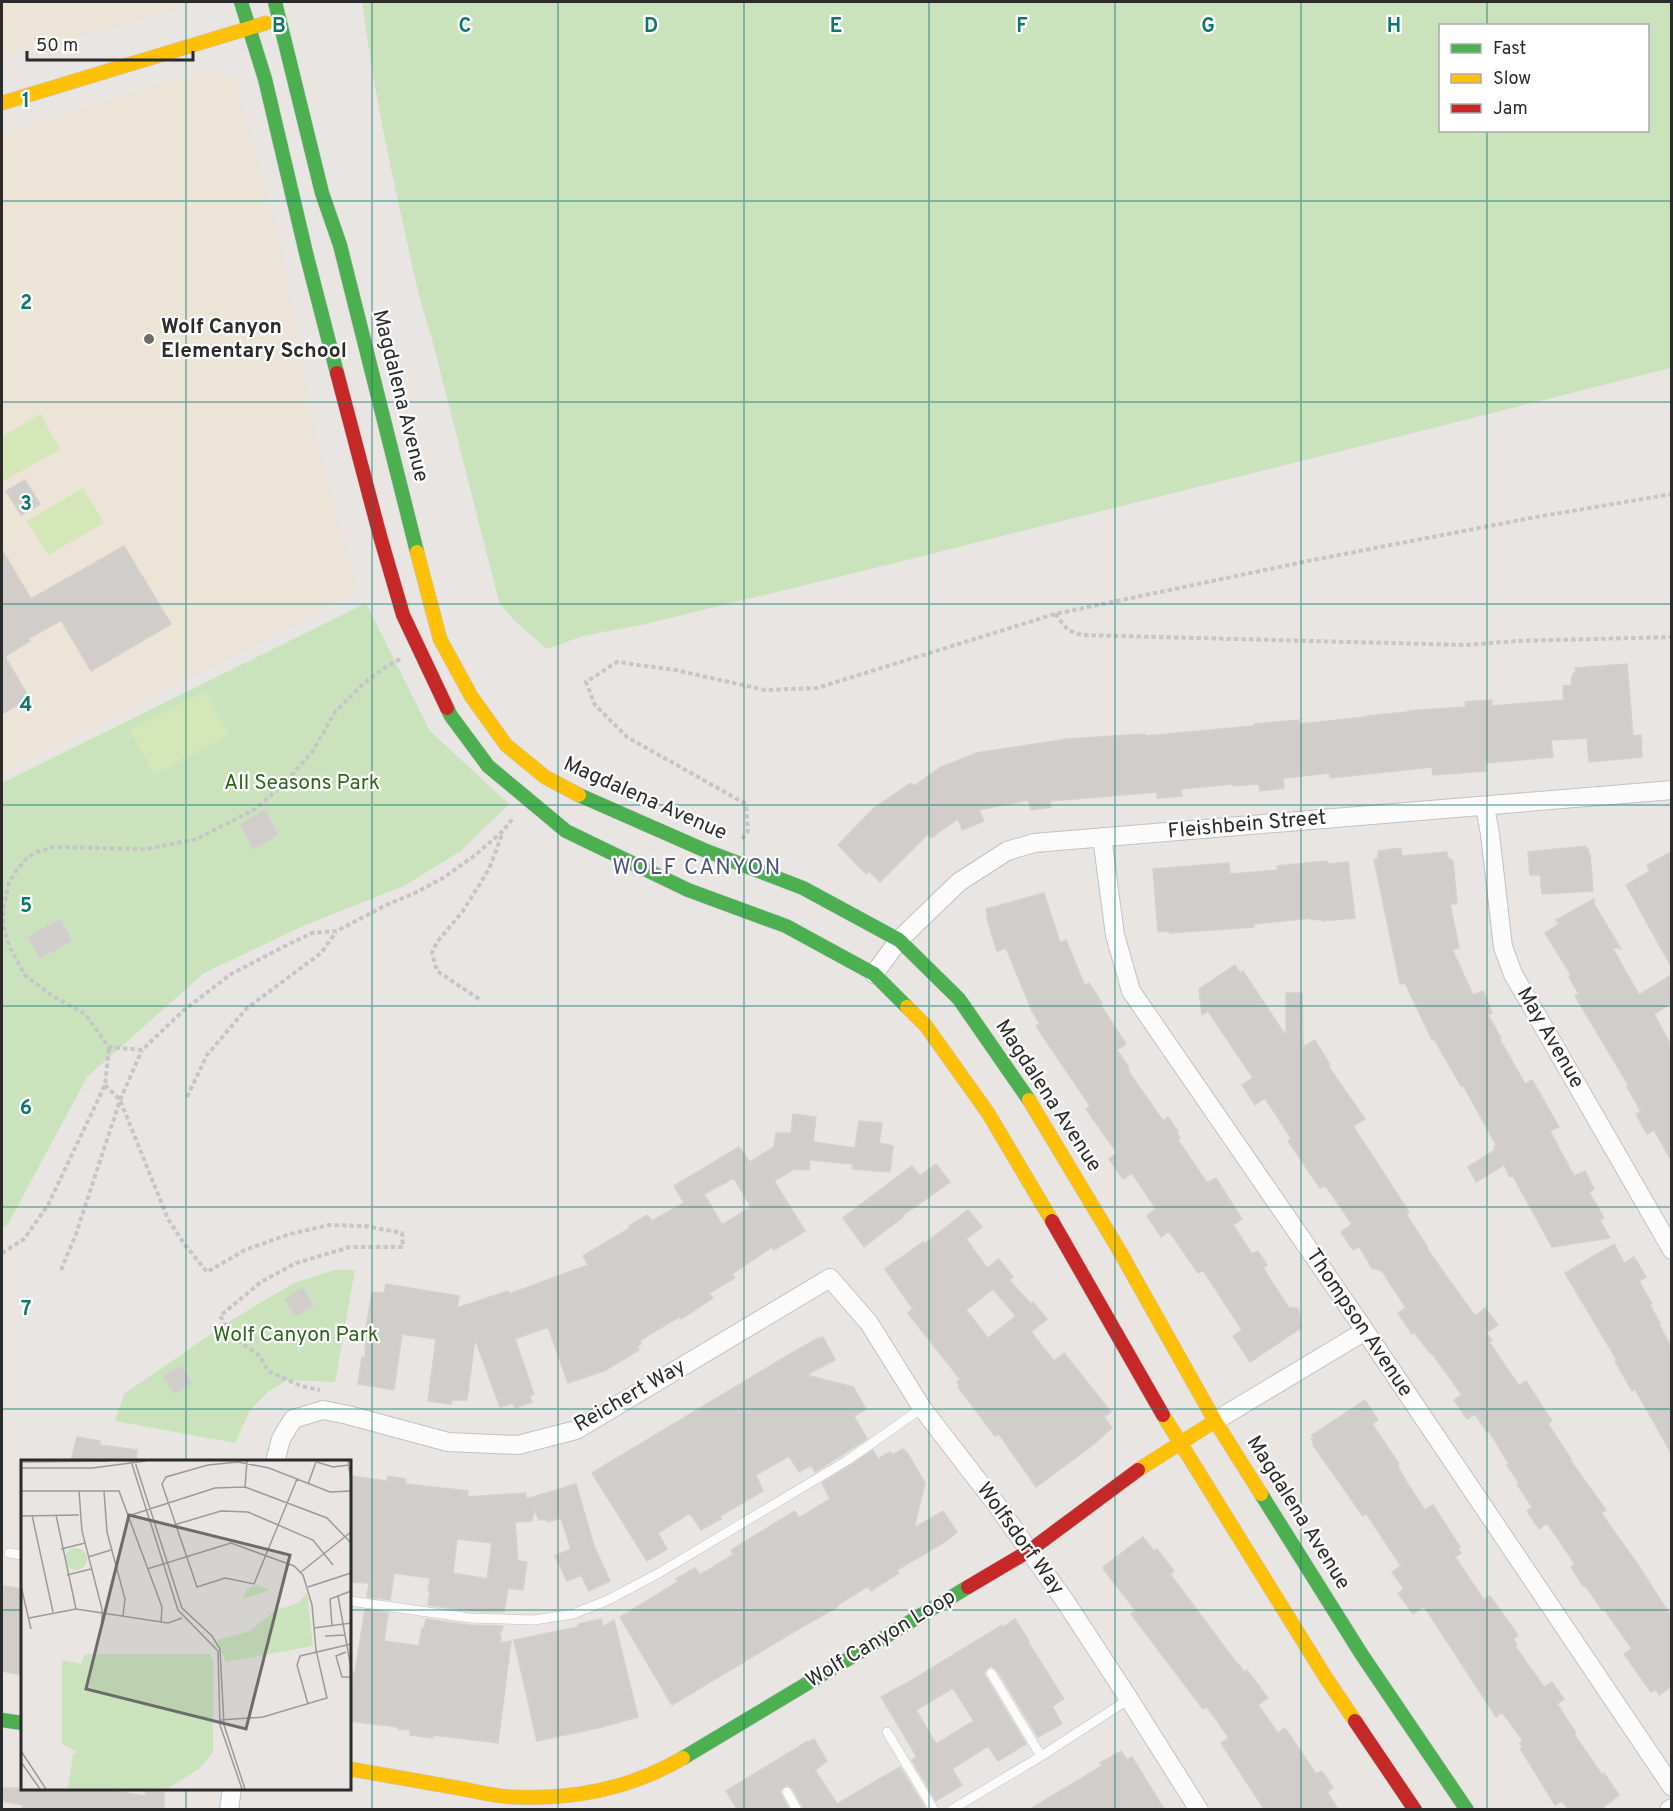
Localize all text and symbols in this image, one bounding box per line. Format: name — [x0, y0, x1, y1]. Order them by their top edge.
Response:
text: B — [272, 14, 286, 40]
text: C — [459, 14, 471, 40]
text: D — [644, 14, 658, 40]
text: E — [830, 14, 842, 40]
text: F — [1016, 14, 1028, 40]
text: G — [1201, 14, 1215, 40]
text: H — [1387, 14, 1401, 40]
scale bar — [27, 24, 194, 62]
legend — [1439, 24, 1649, 132]
text: 50 m — [36, 35, 78, 58]
text: Fast — [1493, 38, 1526, 61]
text: Slow — [1493, 68, 1531, 91]
text: 1 — [22, 89, 30, 115]
text: Jam — [1493, 98, 1528, 121]
text: 2 — [20, 291, 32, 317]
street label: Magdalena Avenue — [366, 307, 434, 485]
place label: Wolf Canyon Elementary School — [161, 314, 347, 365]
marker: Wolf Canyon Elementary School — [142, 332, 156, 346]
text: 3 — [20, 492, 32, 518]
text: 4 — [20, 693, 32, 719]
street label: Magdalena Avenue — [559, 751, 731, 847]
park label: All Seasons Park — [224, 770, 380, 797]
street label: Fleishbein Street — [1167, 805, 1327, 845]
district label: WOLF CANYON — [612, 855, 782, 882]
text: 5 — [20, 894, 32, 920]
street label: May Avenue — [1510, 982, 1590, 1094]
street label: Magdalena Avenue — [989, 1015, 1107, 1177]
text: 6 — [20, 1096, 32, 1122]
street label: Thompson Avenue — [1299, 1244, 1419, 1402]
text: 7 — [21, 1297, 31, 1323]
park label: Wolf Canyon Park — [213, 1322, 379, 1349]
street label: Reichert Way — [569, 1353, 691, 1439]
street label: Magdalena Avenue — [1240, 1431, 1356, 1595]
inset map — [21, 1460, 351, 1790]
street label: Wolfsdorf Way — [970, 1477, 1070, 1601]
street label: Wolf Canyon Loop — [801, 1584, 961, 1694]

